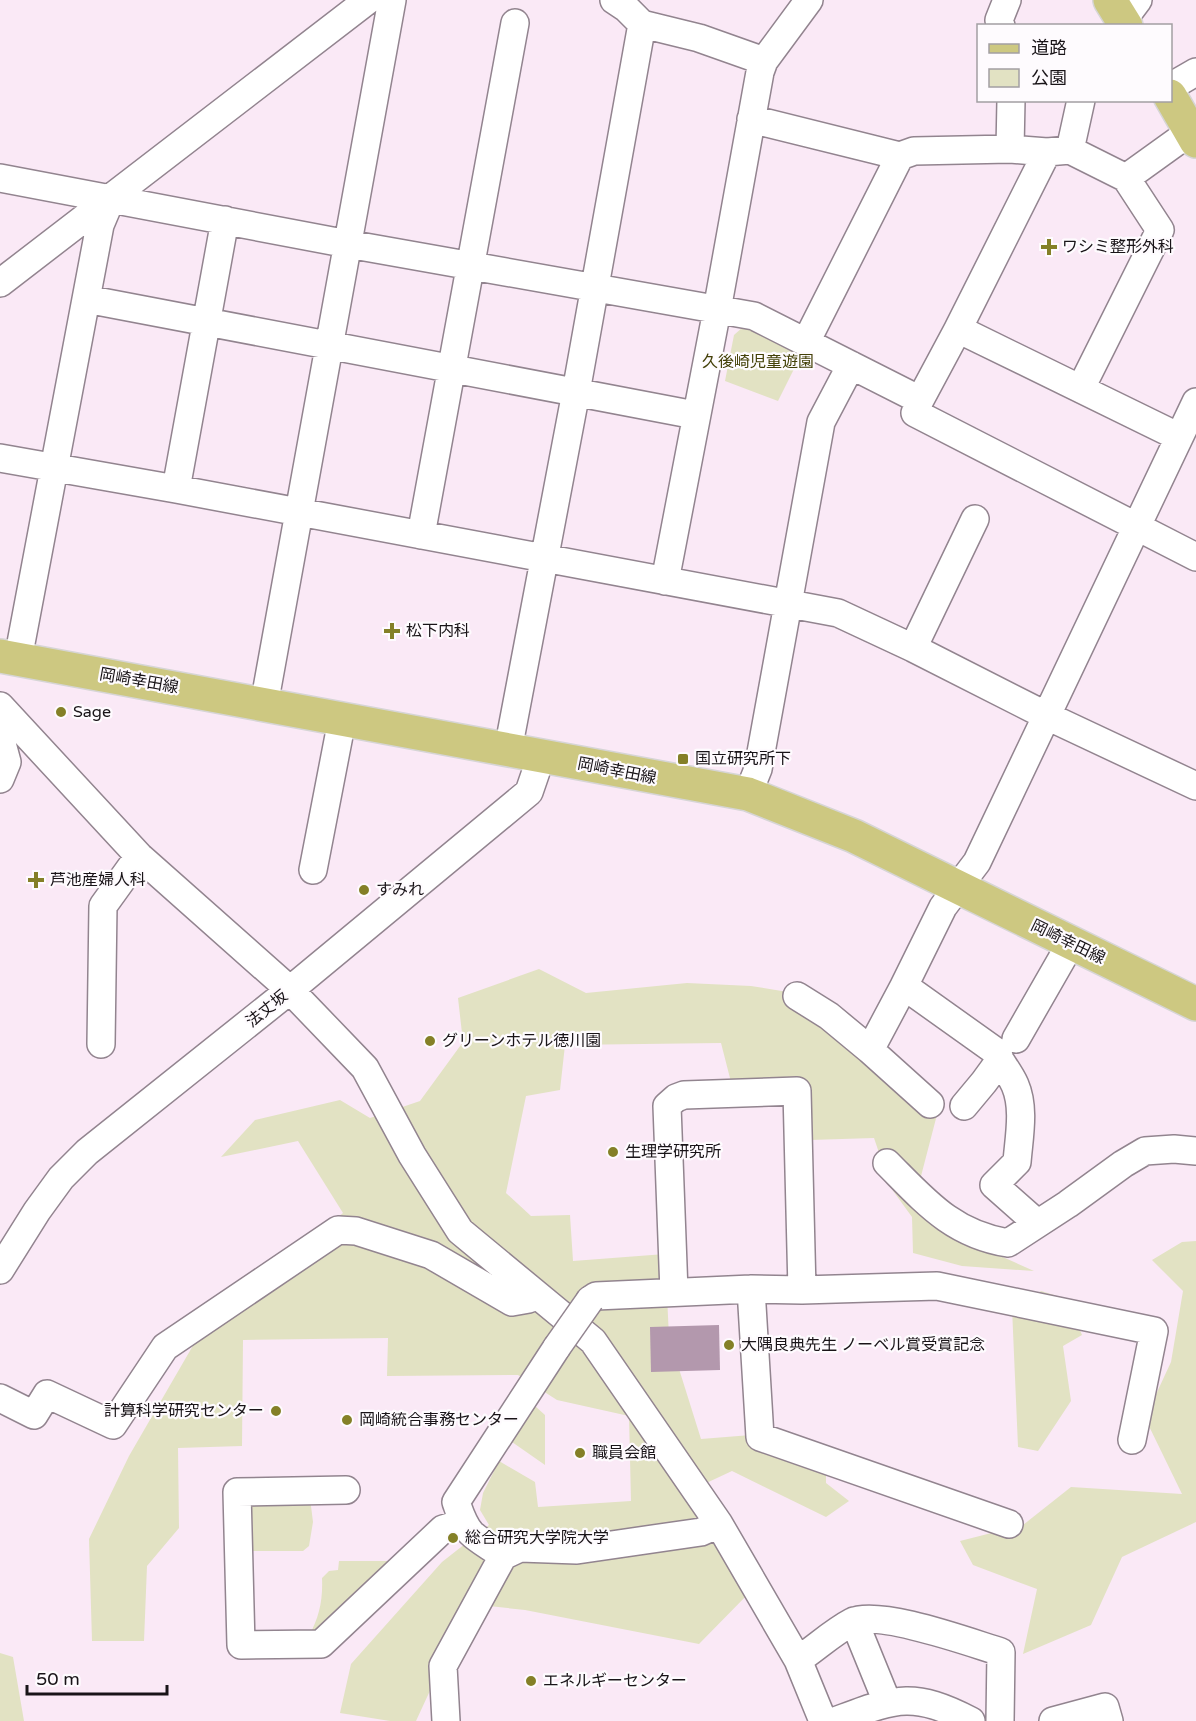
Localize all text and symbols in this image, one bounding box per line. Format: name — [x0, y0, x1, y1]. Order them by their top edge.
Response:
legend — [977, 24, 1172, 102]
text: 道路 — [1031, 37, 1067, 59]
text: 公園 — [1031, 67, 1067, 89]
place label: ワシミ整形外科 — [1062, 237, 1174, 257]
marker: ワシミ整形外科 — [1040, 238, 1058, 256]
park label: 久後崎児童遊園 — [702, 352, 814, 372]
place label: 松下内科 — [406, 621, 470, 641]
marker: 松下内科 — [383, 622, 401, 640]
street label: 岡崎幸田線 — [98, 664, 180, 698]
place label: Sage — [73, 702, 111, 722]
marker: Sage — [54, 705, 68, 719]
place label: 国立研究所下 — [695, 749, 791, 769]
marker: 国立研究所下 — [676, 752, 690, 766]
street label: 岡崎幸田線 — [576, 754, 658, 788]
place label: 芦池産婦人科 — [50, 870, 146, 890]
marker: 芦池産婦人科 — [27, 871, 45, 889]
place label: すみれ — [376, 880, 424, 900]
marker: すみれ — [357, 883, 371, 897]
street label: 岡崎幸田線 — [1028, 915, 1108, 969]
street label: 法丈坂 — [242, 986, 292, 1032]
place label: グリーンホテル徳川園 — [442, 1031, 601, 1051]
marker: グリーンホテル徳川園 — [423, 1034, 437, 1048]
place label: 生理学研究所 — [625, 1142, 721, 1162]
marker: 生理学研究所 — [606, 1145, 620, 1159]
place label: 大隅良典先生 ノーベル賞受賞記念 — [741, 1335, 985, 1355]
marker: 大隅良典先生 ノーベル賞受賞記念 — [722, 1338, 736, 1352]
place label: 計算科学研究センター — [104, 1401, 264, 1421]
marker: 計算科学研究センター — [269, 1404, 283, 1418]
place label: 岡崎統合事務センター — [359, 1410, 519, 1430]
marker: 岡崎統合事務センター — [340, 1413, 354, 1427]
place label: 職員会館 — [592, 1443, 656, 1463]
marker: 職員会館 — [573, 1446, 587, 1460]
place label: 総合研究大学院大学 — [465, 1528, 609, 1548]
marker: 総合研究大学院大学 — [446, 1531, 460, 1545]
scale bar — [27, 1658, 166, 1696]
text: 50 m — [36, 1668, 80, 1690]
place label: エネルギーセンター — [543, 1671, 687, 1691]
marker: エネルギーセンター — [524, 1674, 538, 1688]

